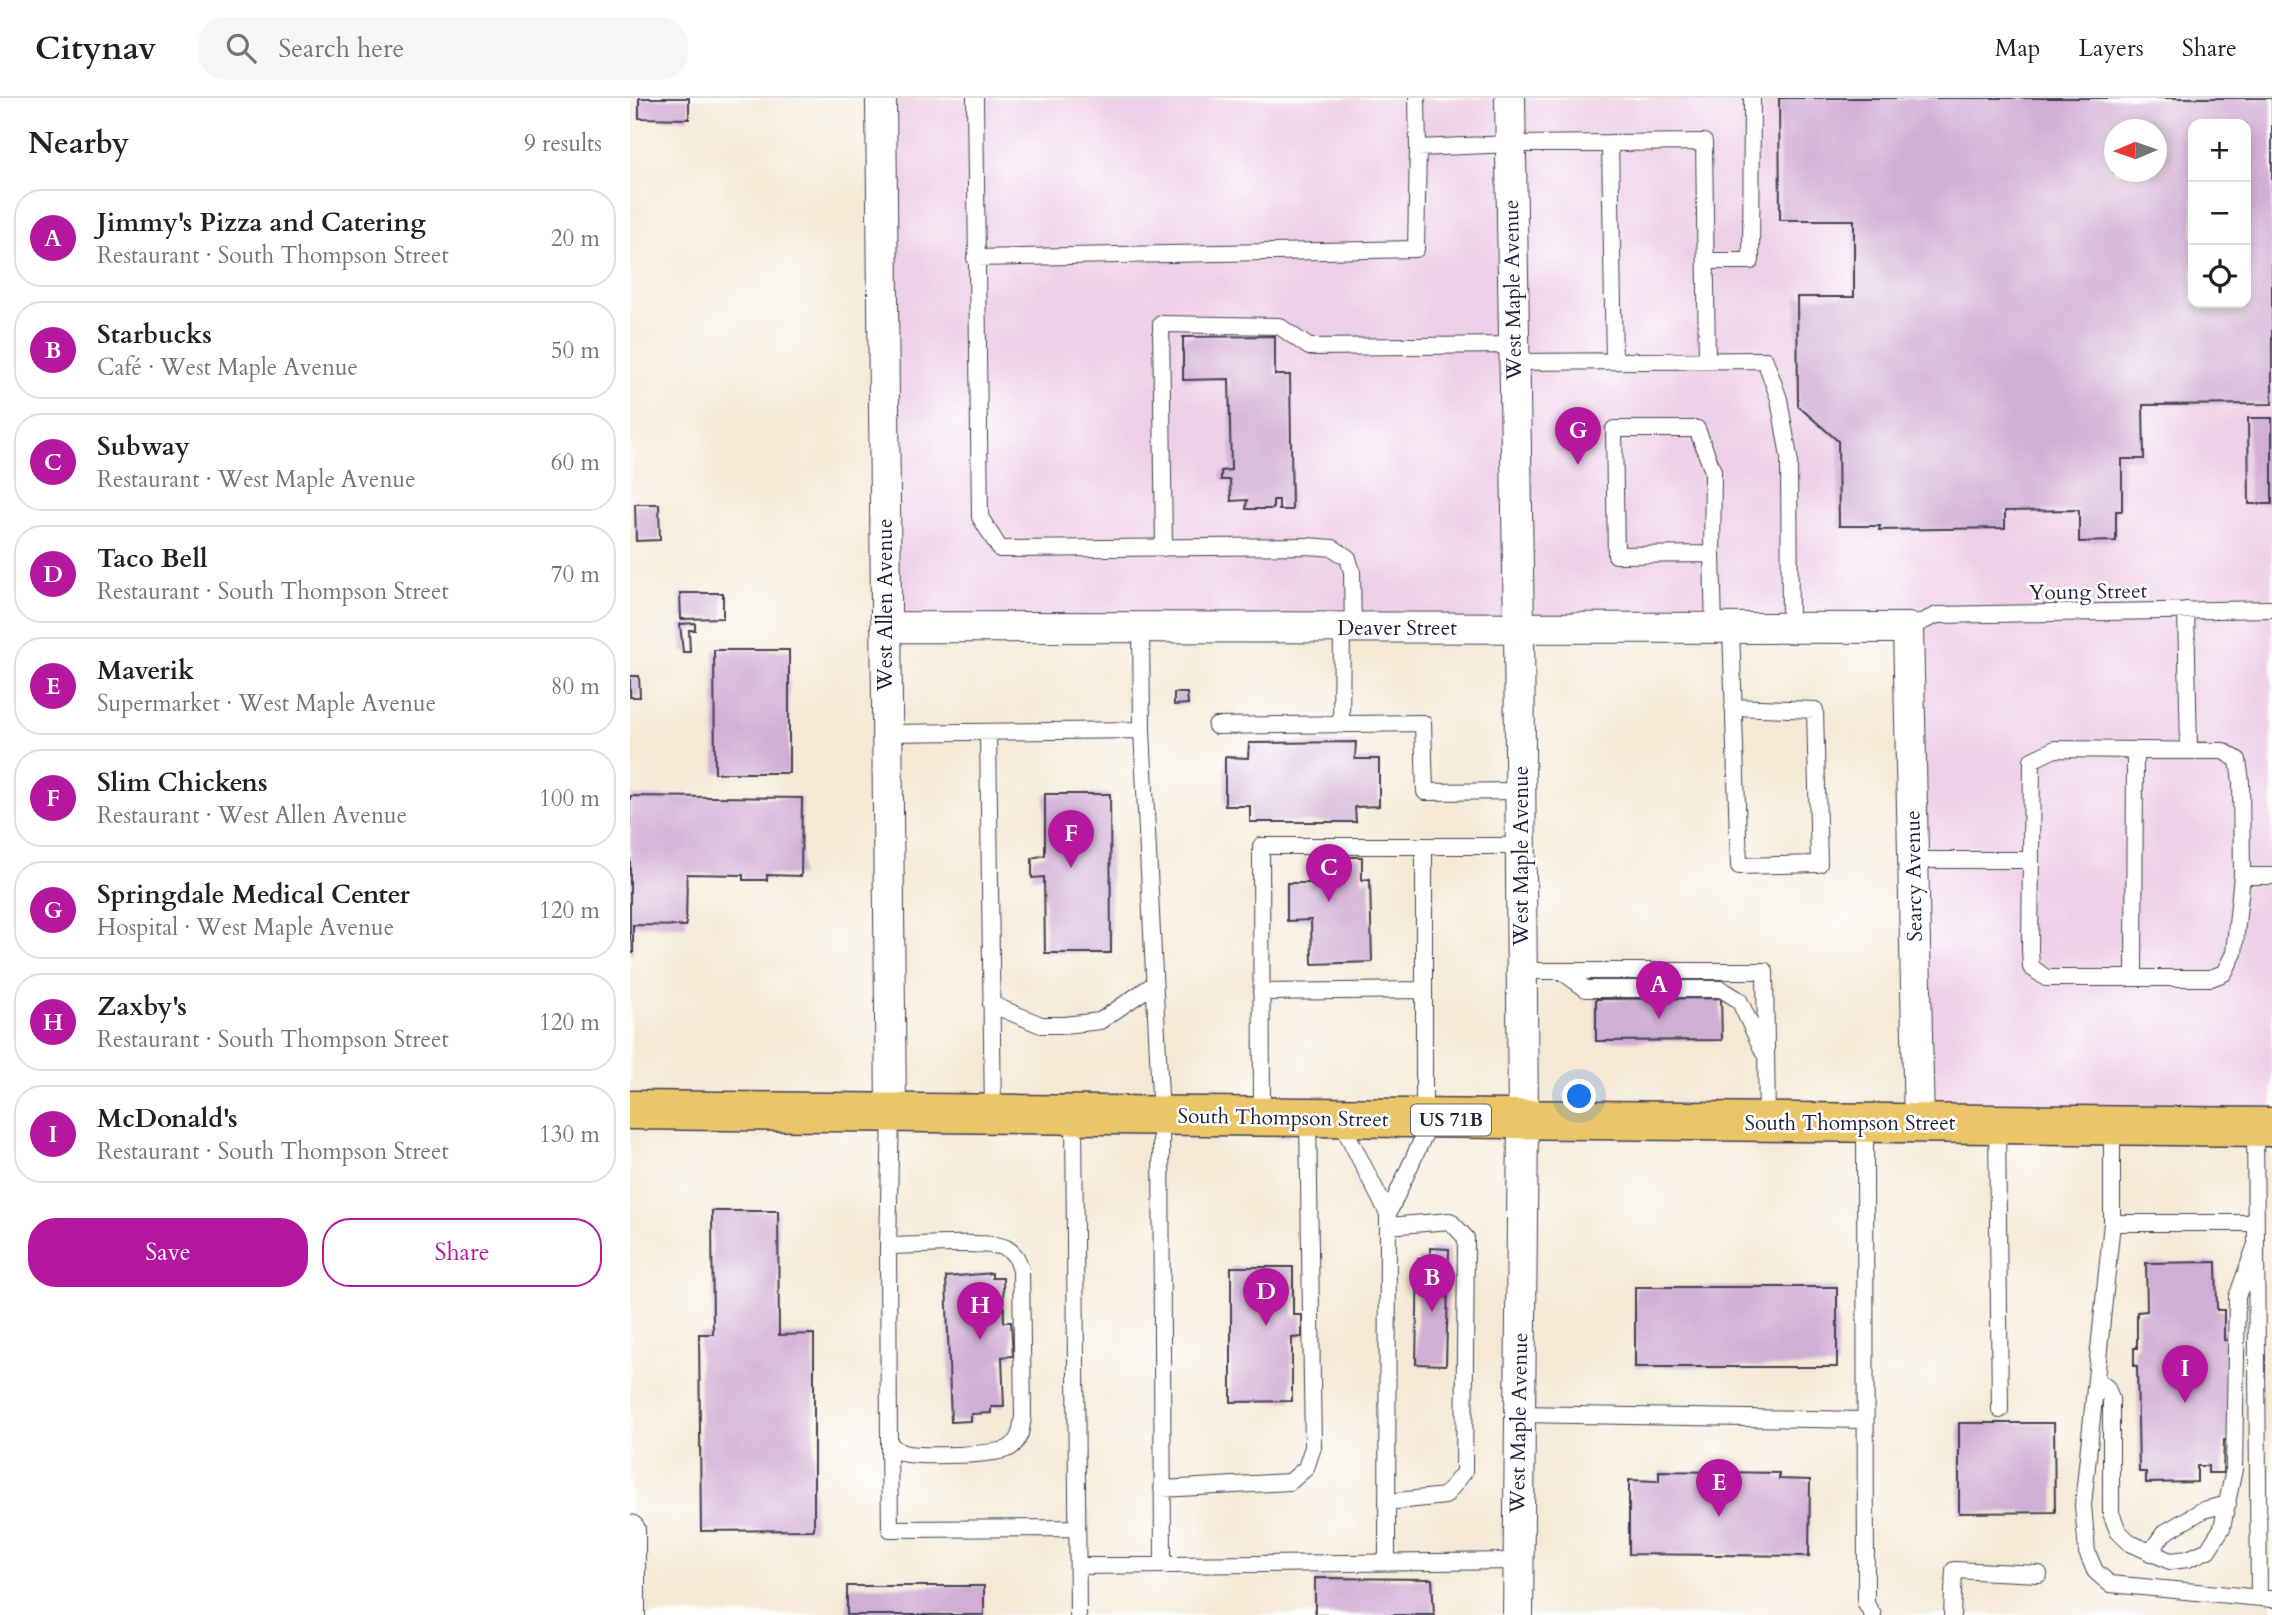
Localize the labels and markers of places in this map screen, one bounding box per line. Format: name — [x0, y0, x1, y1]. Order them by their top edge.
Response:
pin: G — [1555, 407, 1601, 465]
pin: F — [1048, 810, 1094, 868]
pin: C — [1306, 844, 1352, 902]
pin: A — [1636, 961, 1682, 1019]
pin: B — [1409, 1254, 1455, 1312]
pin: D — [1243, 1268, 1289, 1326]
pin: H — [957, 1282, 1003, 1340]
pin: I — [2162, 1345, 2208, 1403]
pin: E — [1696, 1459, 1742, 1517]

